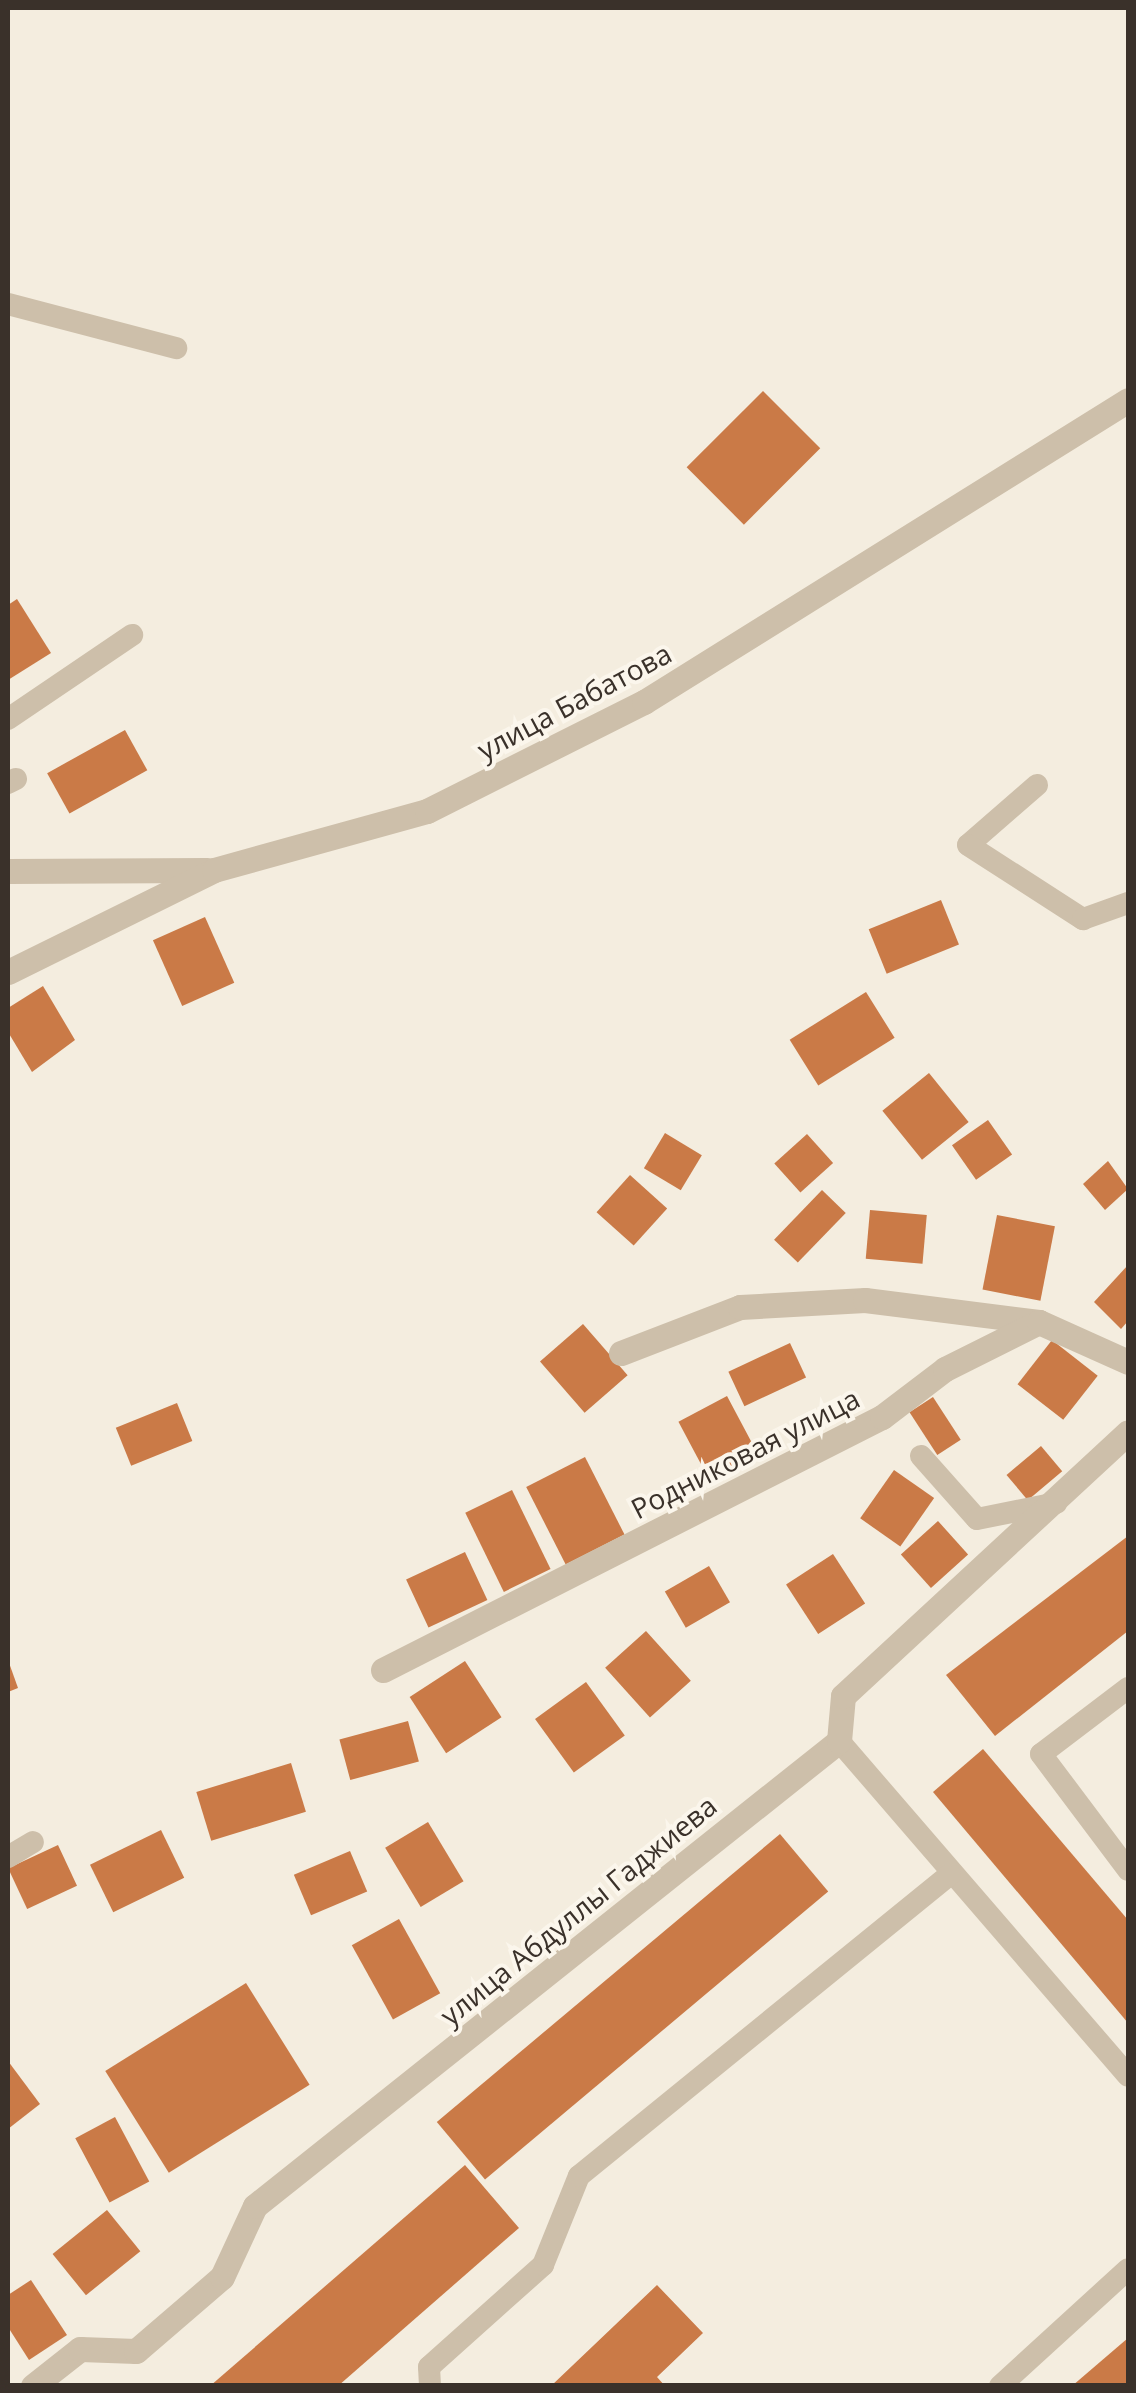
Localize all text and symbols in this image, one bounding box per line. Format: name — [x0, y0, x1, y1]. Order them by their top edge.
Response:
street label: улица Бабатова — [471, 636, 677, 766]
street label: Родниковая улица — [625, 1381, 865, 1525]
street label: улица Абдуллы Гаджиева — [433, 1788, 723, 2032]

